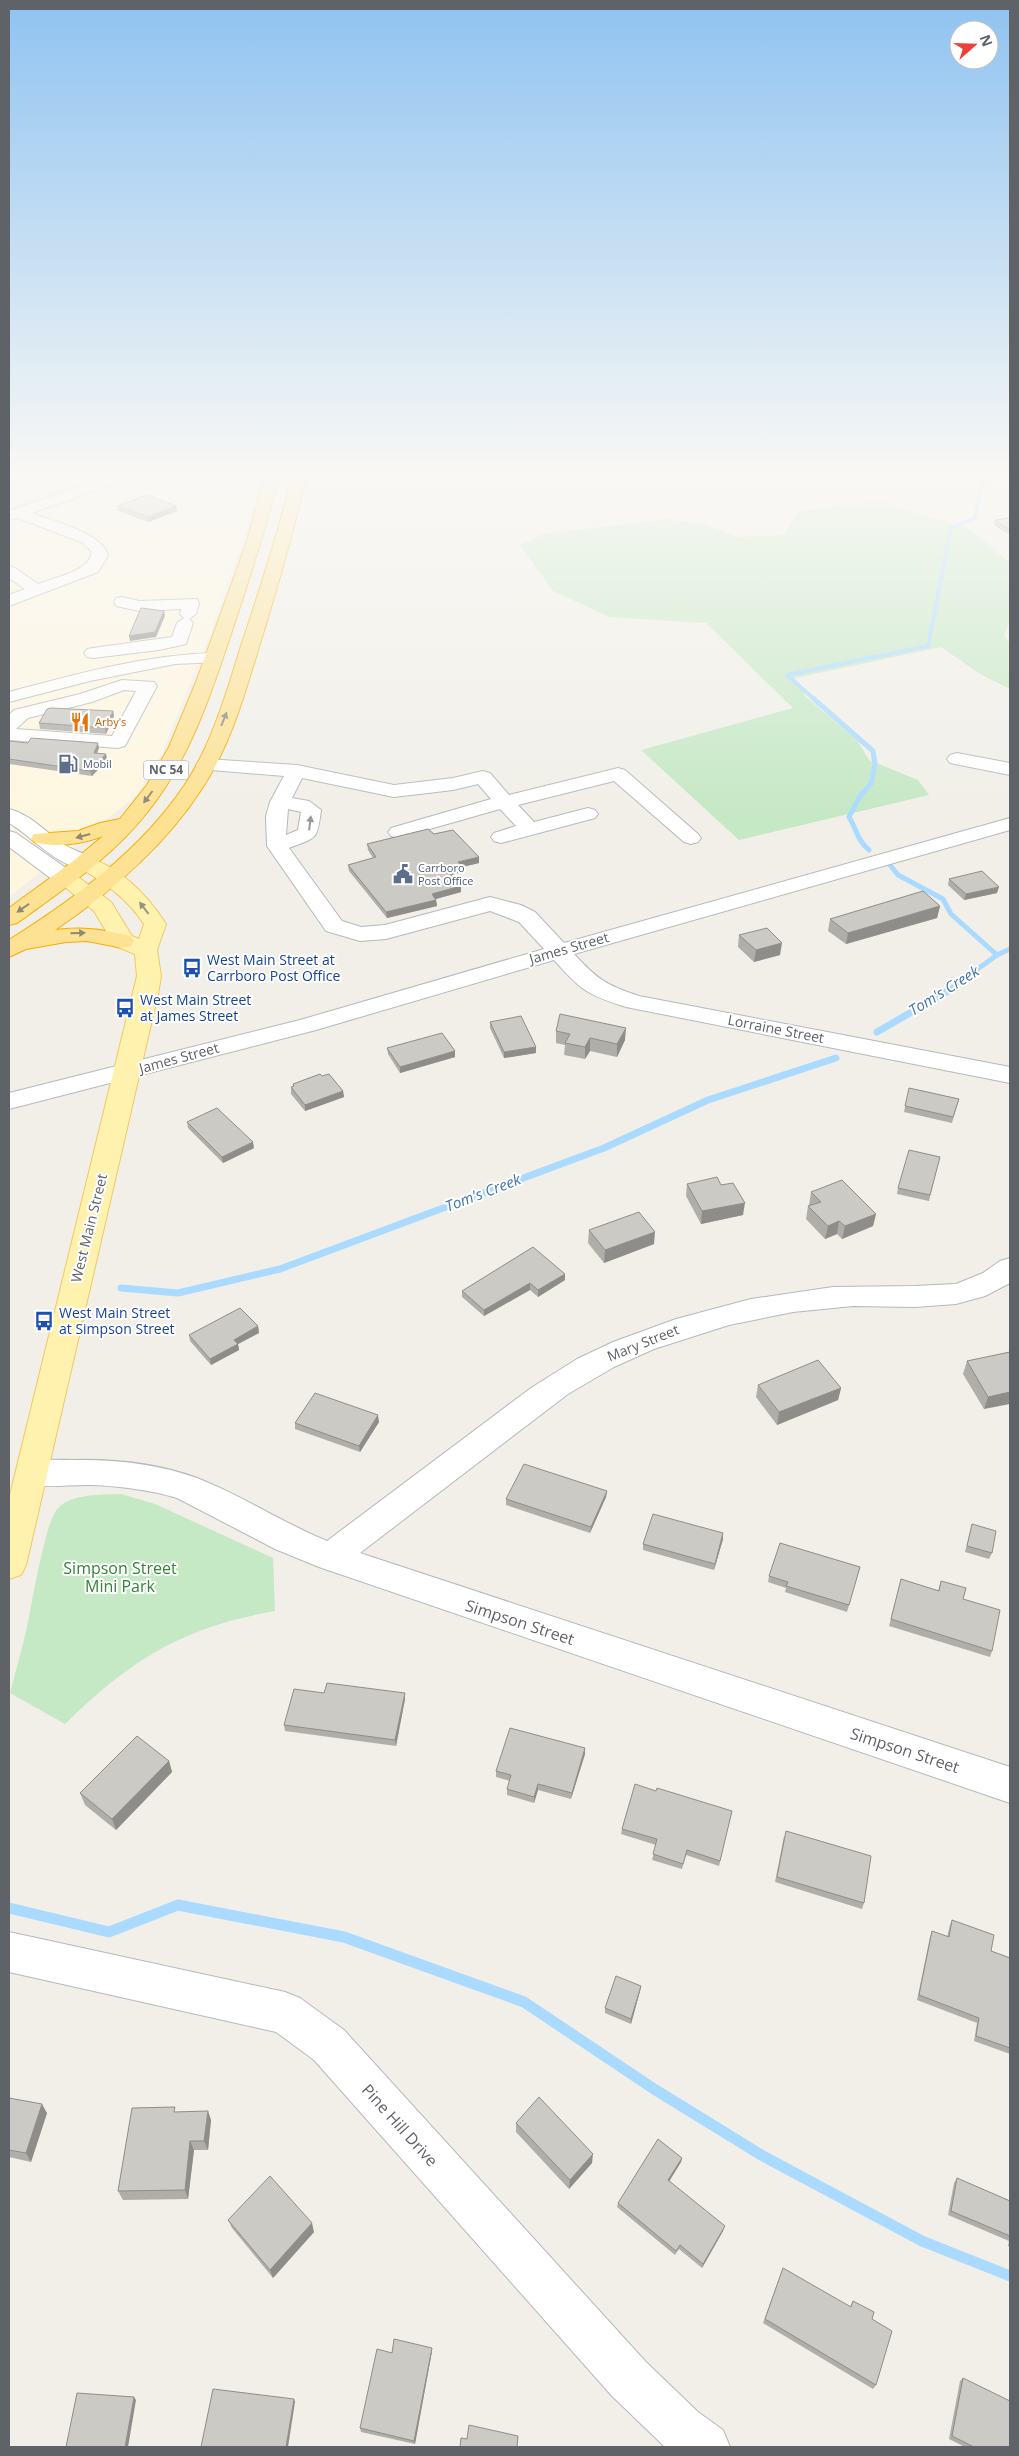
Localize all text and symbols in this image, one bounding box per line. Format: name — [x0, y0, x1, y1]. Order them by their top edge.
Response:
north arrow — [949, 20, 999, 70]
text: N — [976, 32, 998, 49]
restaurant icon: Arby's — [69, 711, 91, 733]
one-way arrow — [221, 712, 229, 727]
place label: Arby's — [95, 714, 126, 729]
fuel station icon: Mobil — [57, 753, 79, 775]
place label: Mobil — [83, 756, 112, 771]
road number: NC 54 — [144, 760, 188, 780]
one-way arrow — [143, 790, 153, 804]
one-way arrow — [306, 814, 314, 830]
one-way arrow — [76, 832, 91, 840]
place label: Carrboro Post Office — [418, 860, 473, 888]
public building icon: Carrboro Post Office — [392, 863, 414, 885]
one-way arrow — [139, 902, 150, 915]
one-way arrow — [16, 903, 29, 913]
street label: James Street — [525, 927, 611, 968]
one-way arrow — [71, 929, 87, 937]
place label: West Main Street at Carrboro Post Office — [207, 950, 340, 985]
bus stop icon: West Main Street at Carrboro Post Office — [181, 957, 203, 979]
water label: Tom's Creek — [904, 960, 983, 1020]
place label: West Main Street at James Street — [140, 990, 251, 1025]
bus stop icon: West Main Street at James Street — [114, 997, 136, 1019]
street label: Lorraine Street — [726, 1010, 826, 1047]
street label: James Street — [135, 1038, 221, 1078]
water label: Tom's Creek — [442, 1168, 524, 1216]
street label: West Main Street — [66, 1172, 111, 1284]
place label: West Main Street at Simpson Street — [59, 1303, 175, 1338]
bus stop icon: West Main Street at Simpson Street — [33, 1310, 55, 1332]
street label: Mary Street — [604, 1320, 682, 1366]
park label: Simpson Street Mini Park — [63, 1557, 177, 1597]
street label: Simpson Street — [463, 1594, 578, 1650]
street label: Simpson Street — [848, 1722, 963, 1778]
street label: Pine Hill Drive — [357, 2079, 443, 2171]

